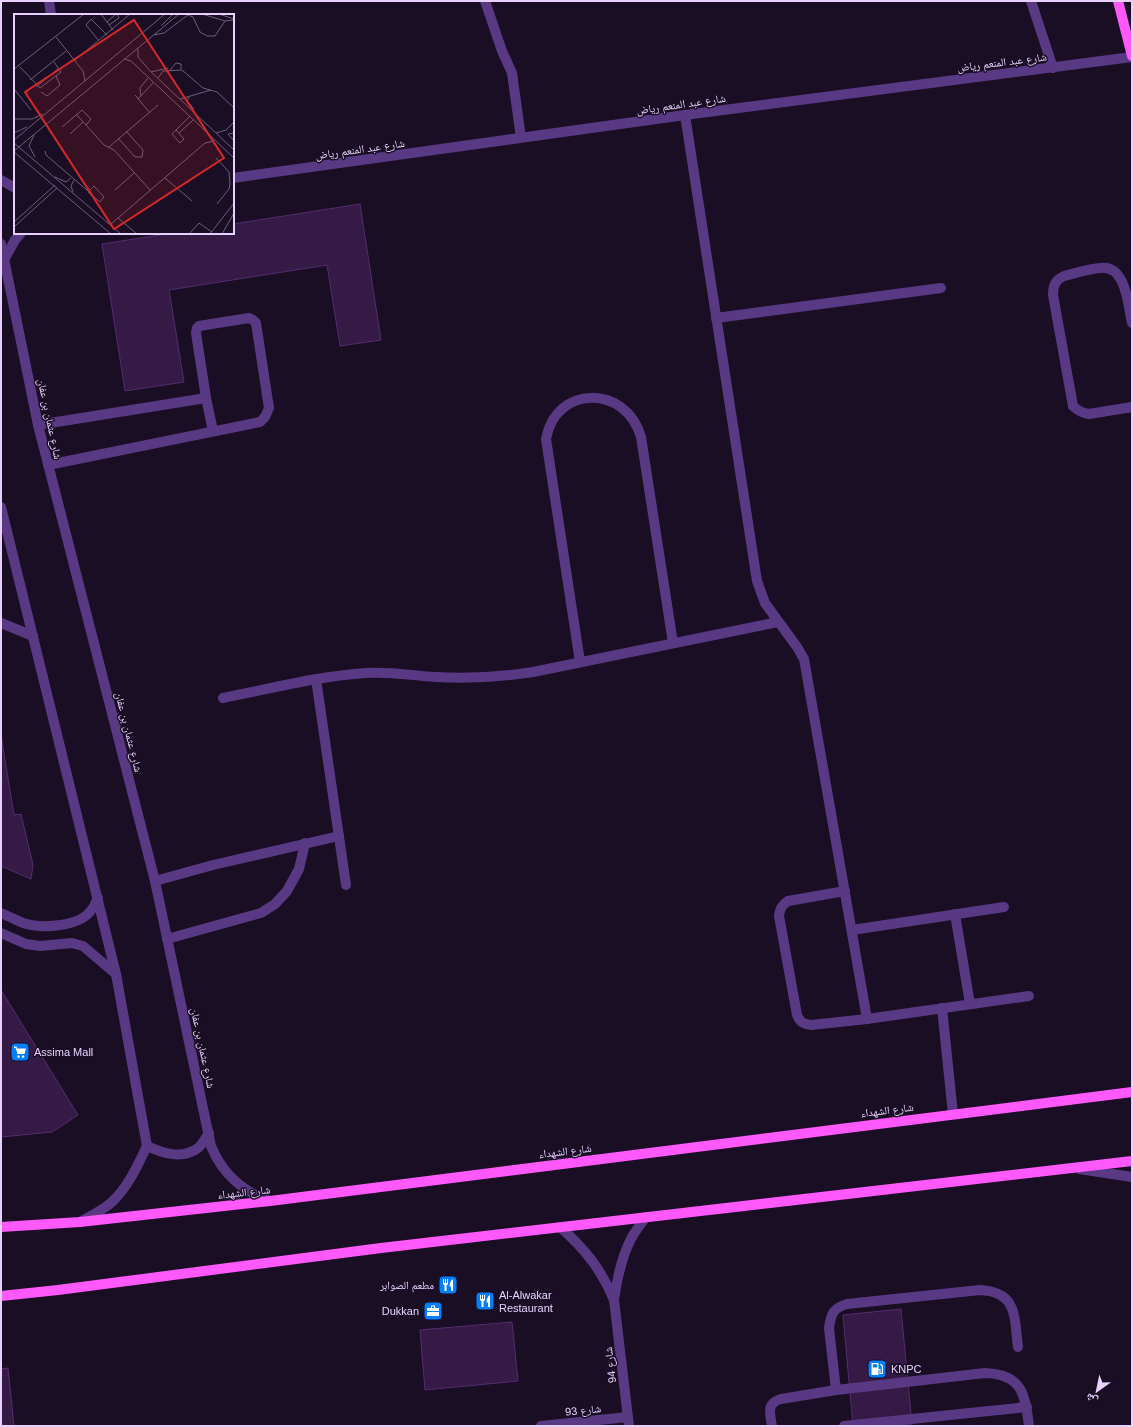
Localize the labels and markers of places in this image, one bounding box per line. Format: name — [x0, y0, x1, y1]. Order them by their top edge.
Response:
supermarket icon: Assima Mall — [9, 1041, 31, 1063]
place label: Assima Mall — [34, 1046, 93, 1058]
restaurant icon: مطعم الصوابر — [437, 1274, 459, 1296]
place label: مطعم الصوابر — [379, 1279, 434, 1293]
place label: Al-Alwakar Restaurant — [499, 1289, 553, 1314]
restaurant icon: Al-Alwakar Restaurant — [474, 1290, 496, 1312]
office icon: Dukkan — [422, 1300, 444, 1322]
place label: Dukkan — [382, 1305, 419, 1317]
fuel station icon: KNPC — [866, 1358, 888, 1380]
place label: KNPC — [891, 1363, 922, 1375]

